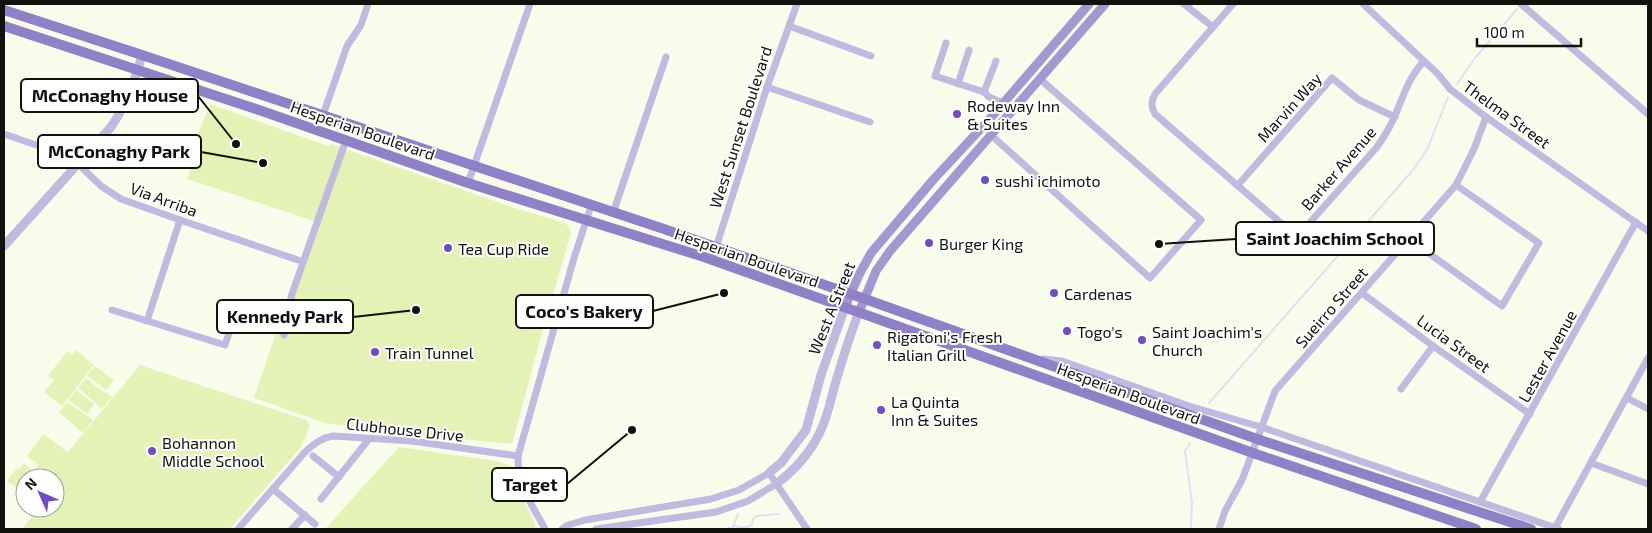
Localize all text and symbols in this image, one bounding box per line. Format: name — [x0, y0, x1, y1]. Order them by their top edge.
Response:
scale bar — [1477, 15, 1581, 47]
text: 100 m — [1484, 23, 1525, 41]
street label: West Sunset Boulevard — [705, 44, 775, 210]
street label: Marvin Way — [1253, 68, 1325, 146]
street label: Thelma Street — [1460, 76, 1554, 152]
callout: McConaghy House — [21, 79, 198, 112]
text: McConaghy House — [32, 84, 188, 106]
street label: Hesperian Boulevard — [288, 96, 438, 164]
place label: Rodeway Inn & Suites — [967, 96, 1060, 133]
marker: Rodeway Inn & Suites — [951, 108, 963, 120]
street label: Barker Avenue — [1297, 122, 1379, 214]
callout: McConaghy Park — [38, 135, 201, 168]
text: McConaghy Park — [48, 140, 190, 162]
place label: sushi ichimoto — [995, 171, 1101, 190]
marker: sushi ichimoto — [979, 174, 991, 186]
street label: Via Arriba — [128, 178, 200, 220]
callout: Saint Joachim School — [1236, 222, 1434, 255]
street label: Hesperian Boulevard — [672, 223, 822, 291]
text: Saint Joachim School — [1246, 227, 1424, 249]
place label: Burger King — [939, 234, 1023, 253]
marker: Burger King — [923, 237, 935, 249]
place label: Tea Cup Ride — [458, 239, 549, 258]
marker: Tea Cup Ride — [442, 242, 454, 254]
street label: West A Street — [804, 259, 858, 357]
street label: Sueirro Street — [1291, 263, 1371, 351]
place label: Cardenas — [1064, 284, 1132, 303]
marker: Cardenas — [1048, 287, 1060, 299]
callout: Coco's Bakery — [516, 295, 653, 328]
callout: Kennedy Park — [217, 300, 353, 333]
text: Coco's Bakery — [525, 300, 643, 322]
text: Kennedy Park — [227, 305, 343, 327]
street label: Lester Avenue — [1514, 307, 1580, 405]
street label: Lucia Street — [1414, 310, 1494, 376]
place label: Togo's — [1077, 322, 1123, 341]
place label: Saint Joachim's Church — [1152, 322, 1262, 359]
marker: Togo's — [1061, 325, 1073, 337]
place label: Rigatoni's Fresh Italian Grill — [887, 327, 1003, 364]
marker: Saint Joachim's Church — [1136, 334, 1148, 346]
marker: Rigatoni's Fresh Italian Grill — [871, 339, 883, 351]
place label: Train Tunnel — [385, 343, 474, 362]
marker: Train Tunnel — [369, 346, 381, 358]
street label: Hesperian Boulevard — [1055, 358, 1203, 428]
place label: La Quinta Inn & Suites — [891, 392, 978, 429]
marker: La Quinta Inn & Suites — [875, 404, 887, 416]
street label: Clubhouse Drive — [345, 413, 465, 445]
place label: Bohannon Middle School — [162, 433, 265, 470]
marker: Bohannon Middle School — [146, 445, 158, 457]
north arrow — [15, 468, 65, 518]
callout: Target — [492, 468, 567, 501]
text: Target — [502, 473, 558, 495]
text: N — [21, 474, 40, 493]

